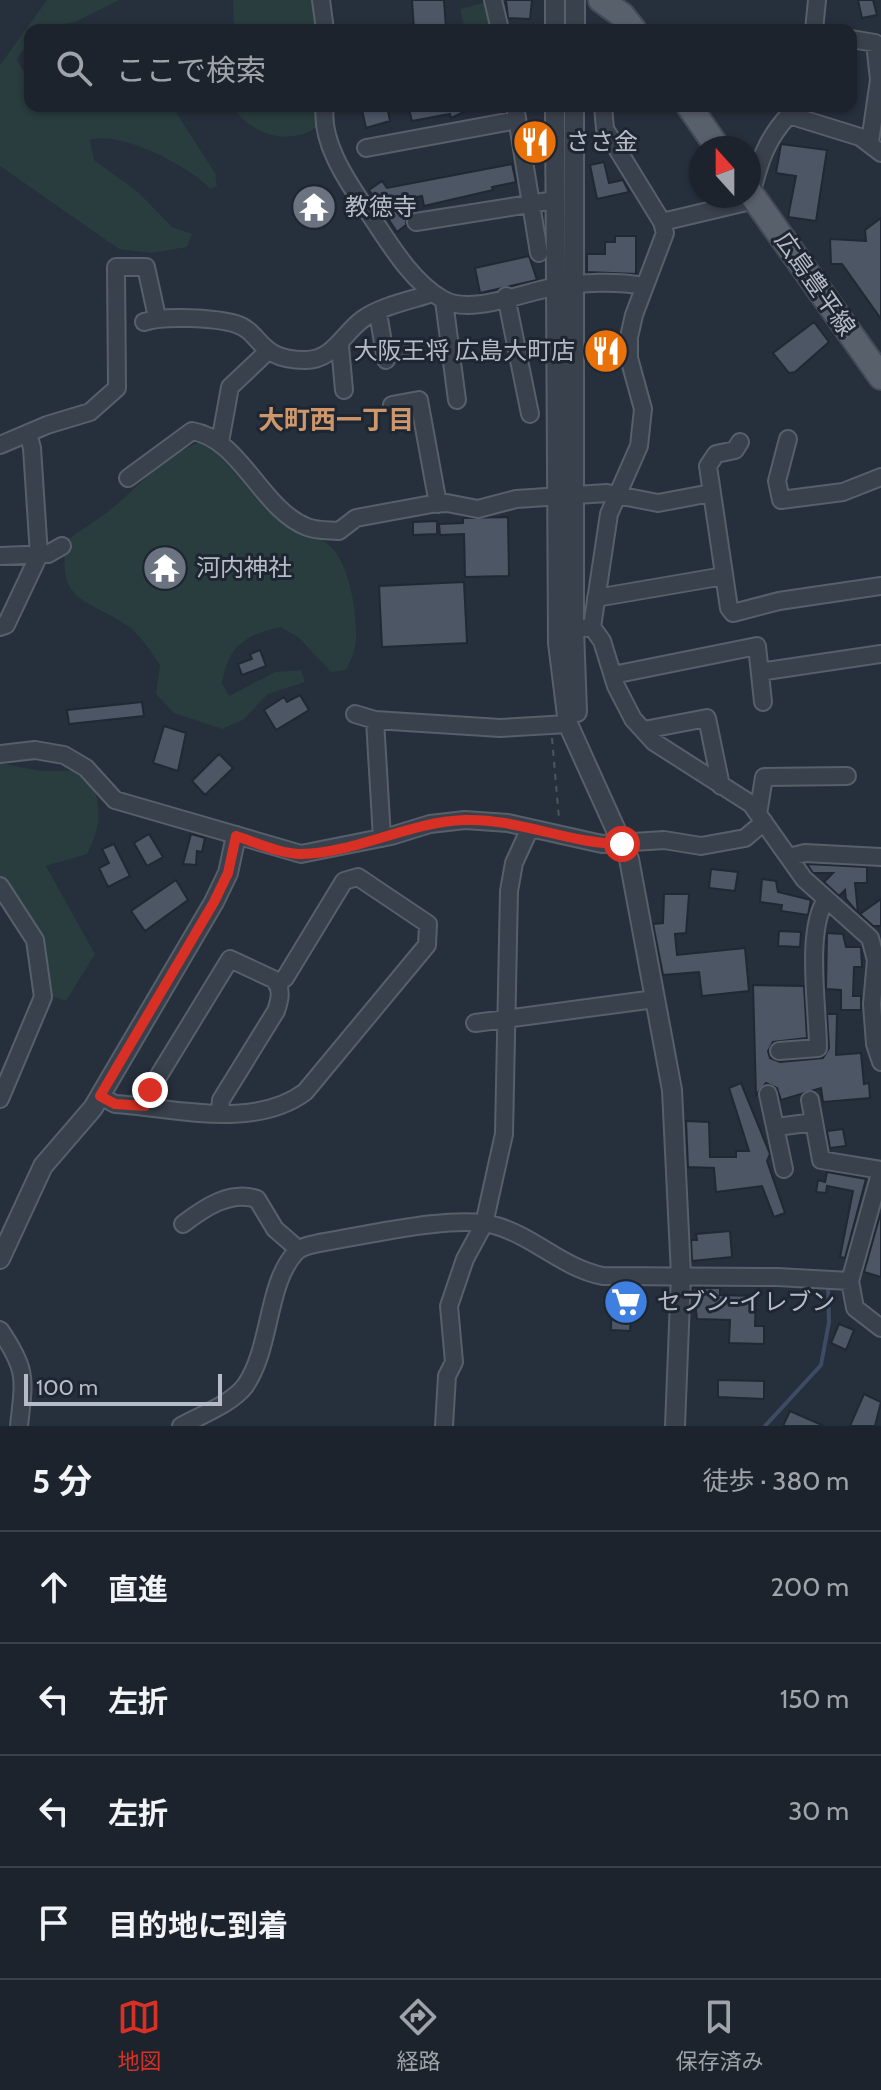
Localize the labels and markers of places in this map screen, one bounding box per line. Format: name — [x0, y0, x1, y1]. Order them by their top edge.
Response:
restaurant icon: ささ金 — [511, 118, 559, 166]
place label: ささ金 — [566, 127, 638, 156]
temple icon: 教徳寺 — [290, 183, 338, 231]
place label: 教徳寺 — [345, 192, 417, 221]
restaurant icon: 大阪王将 広島大町店 — [582, 327, 630, 375]
place label: 大阪王将 広島大町店 — [354, 336, 575, 365]
temple icon: 河内神社 — [141, 544, 189, 592]
place label: 河内神社 — [196, 553, 292, 582]
supermarket icon: セブン-イレブン — [602, 1278, 650, 1326]
place label: セブン-イレブン — [657, 1287, 835, 1316]

